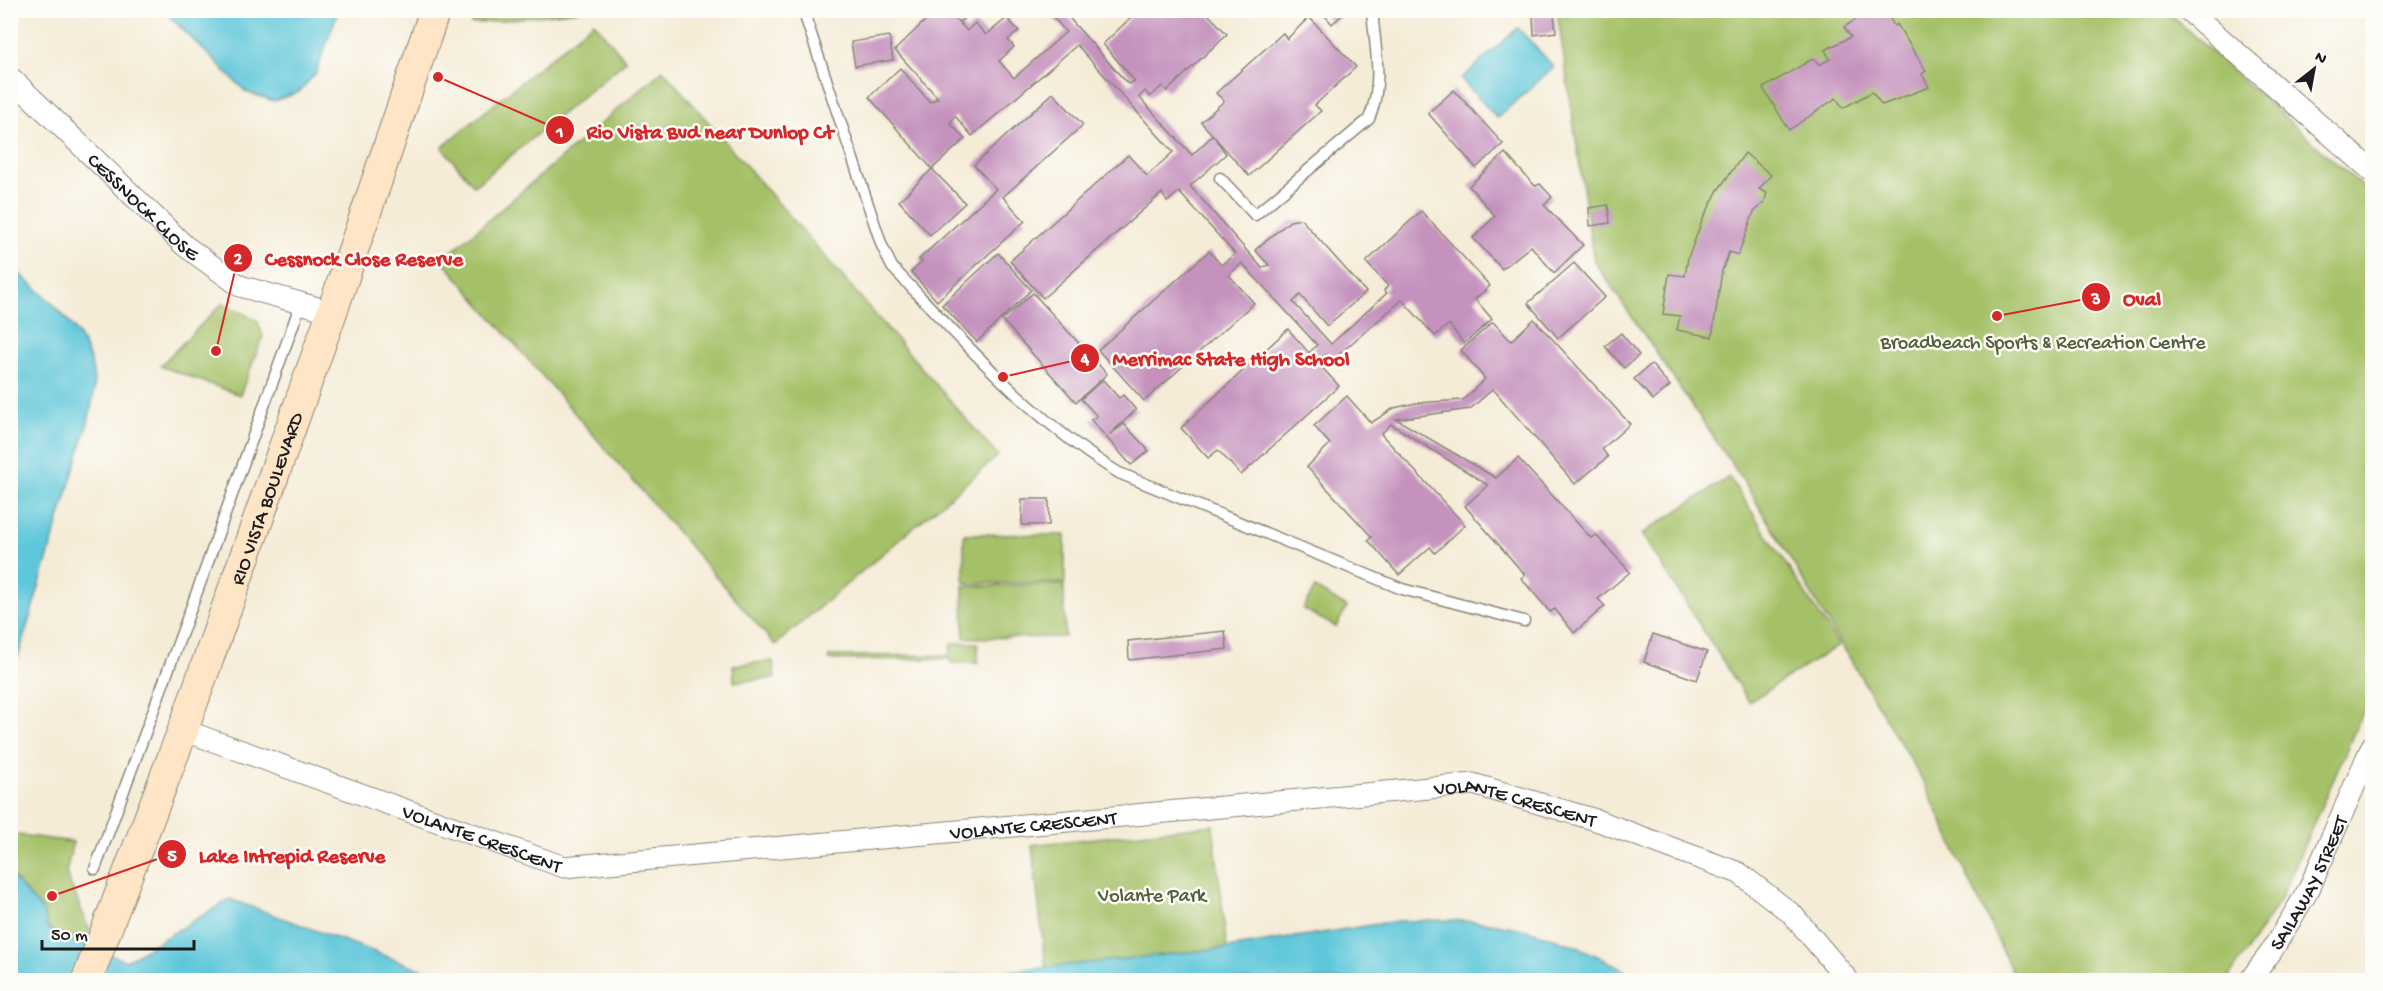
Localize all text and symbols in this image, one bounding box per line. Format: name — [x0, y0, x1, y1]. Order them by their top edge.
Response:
north arrow — [2284, 39, 2344, 99]
text: N — [2311, 48, 2330, 70]
callout: Rio Vista Bvd near Dunlop Ct — [545, 111, 846, 150]
text: Rio Vista Bvd near Dunlop Ct — [585, 122, 836, 147]
text: 1 — [555, 123, 564, 144]
street label: CESSNOCK CLOSE — [81, 150, 203, 268]
callout: Cessnock Close Reserve — [223, 238, 476, 277]
text: Cessnock Close Reserve — [264, 249, 464, 274]
text: 2 — [234, 250, 243, 271]
callout: Oval — [2081, 278, 2173, 317]
text: Oval — [2123, 289, 2161, 314]
text: 3 — [2090, 290, 2101, 311]
park label: Broadbeach Sports & Recreation Centre — [1879, 333, 2206, 356]
callout: Merrimac State High School — [1070, 338, 1362, 377]
text: Merrimac State High School — [1112, 349, 1350, 374]
text: 4 — [1080, 350, 1090, 371]
street label: RIO VISTA BOULEVARD — [228, 409, 311, 589]
street label: VOLANTE CRESCENT — [1432, 776, 1599, 835]
street label: VOLANTE CRESCENT — [397, 801, 565, 880]
street label: VOLANTE CRESCENT — [948, 808, 1119, 847]
street label: SAILAWAY STREET — [2267, 812, 2355, 955]
callout: Lake Intrepid Reserve — [157, 835, 397, 874]
text: Lake Intrepid Reserve — [199, 846, 386, 871]
text: 5 — [167, 847, 177, 868]
park label: Volante Park — [1097, 886, 1208, 909]
scale bar — [42, 913, 194, 951]
text: 50 m — [51, 926, 88, 947]

